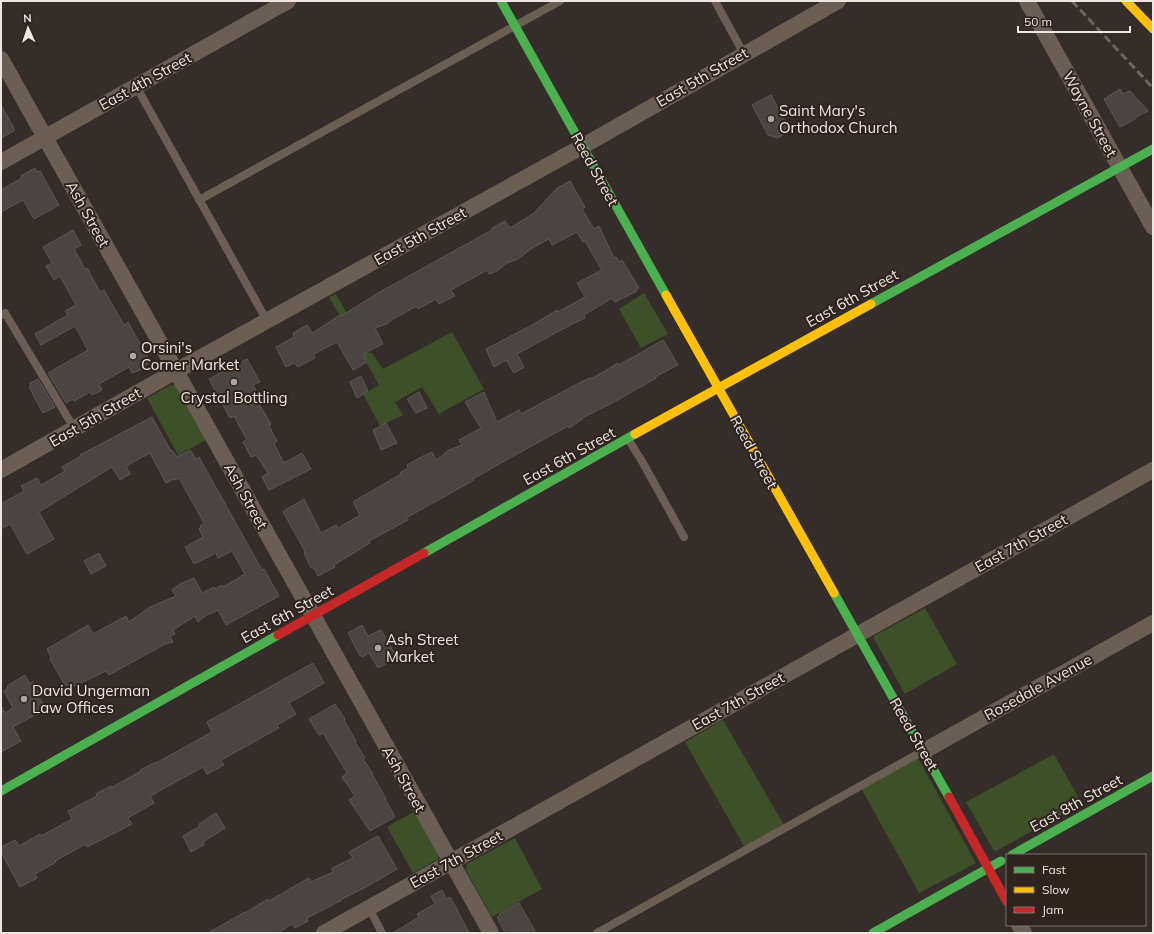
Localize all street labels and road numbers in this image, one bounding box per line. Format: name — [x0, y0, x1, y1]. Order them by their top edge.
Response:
street label: East 5th Street — [653, 43, 751, 111]
street label: East 4th Street — [95, 48, 195, 114]
street label: Wayne Street — [1059, 68, 1121, 160]
street label: Reed Street — [567, 129, 623, 209]
street label: Ash Street — [62, 178, 114, 250]
street label: East 5th Street — [370, 203, 470, 269]
street label: East 6th Street — [802, 265, 902, 331]
street label: East 5th Street — [46, 383, 144, 451]
street label: Reed Street — [726, 412, 782, 492]
street label: East 6th Street — [519, 423, 619, 489]
street label: Ash Street — [220, 460, 272, 532]
street label: East 7th Street — [971, 510, 1071, 576]
street label: East 6th Street — [237, 581, 337, 647]
street label: Rosedale Avenue — [981, 650, 1095, 724]
street label: East 7th Street — [688, 668, 788, 734]
street label: Reed Street — [886, 694, 942, 774]
street label: Ash Street — [378, 743, 430, 815]
street label: East 8th Street — [1026, 770, 1126, 836]
street label: East 7th Street — [406, 826, 506, 892]

